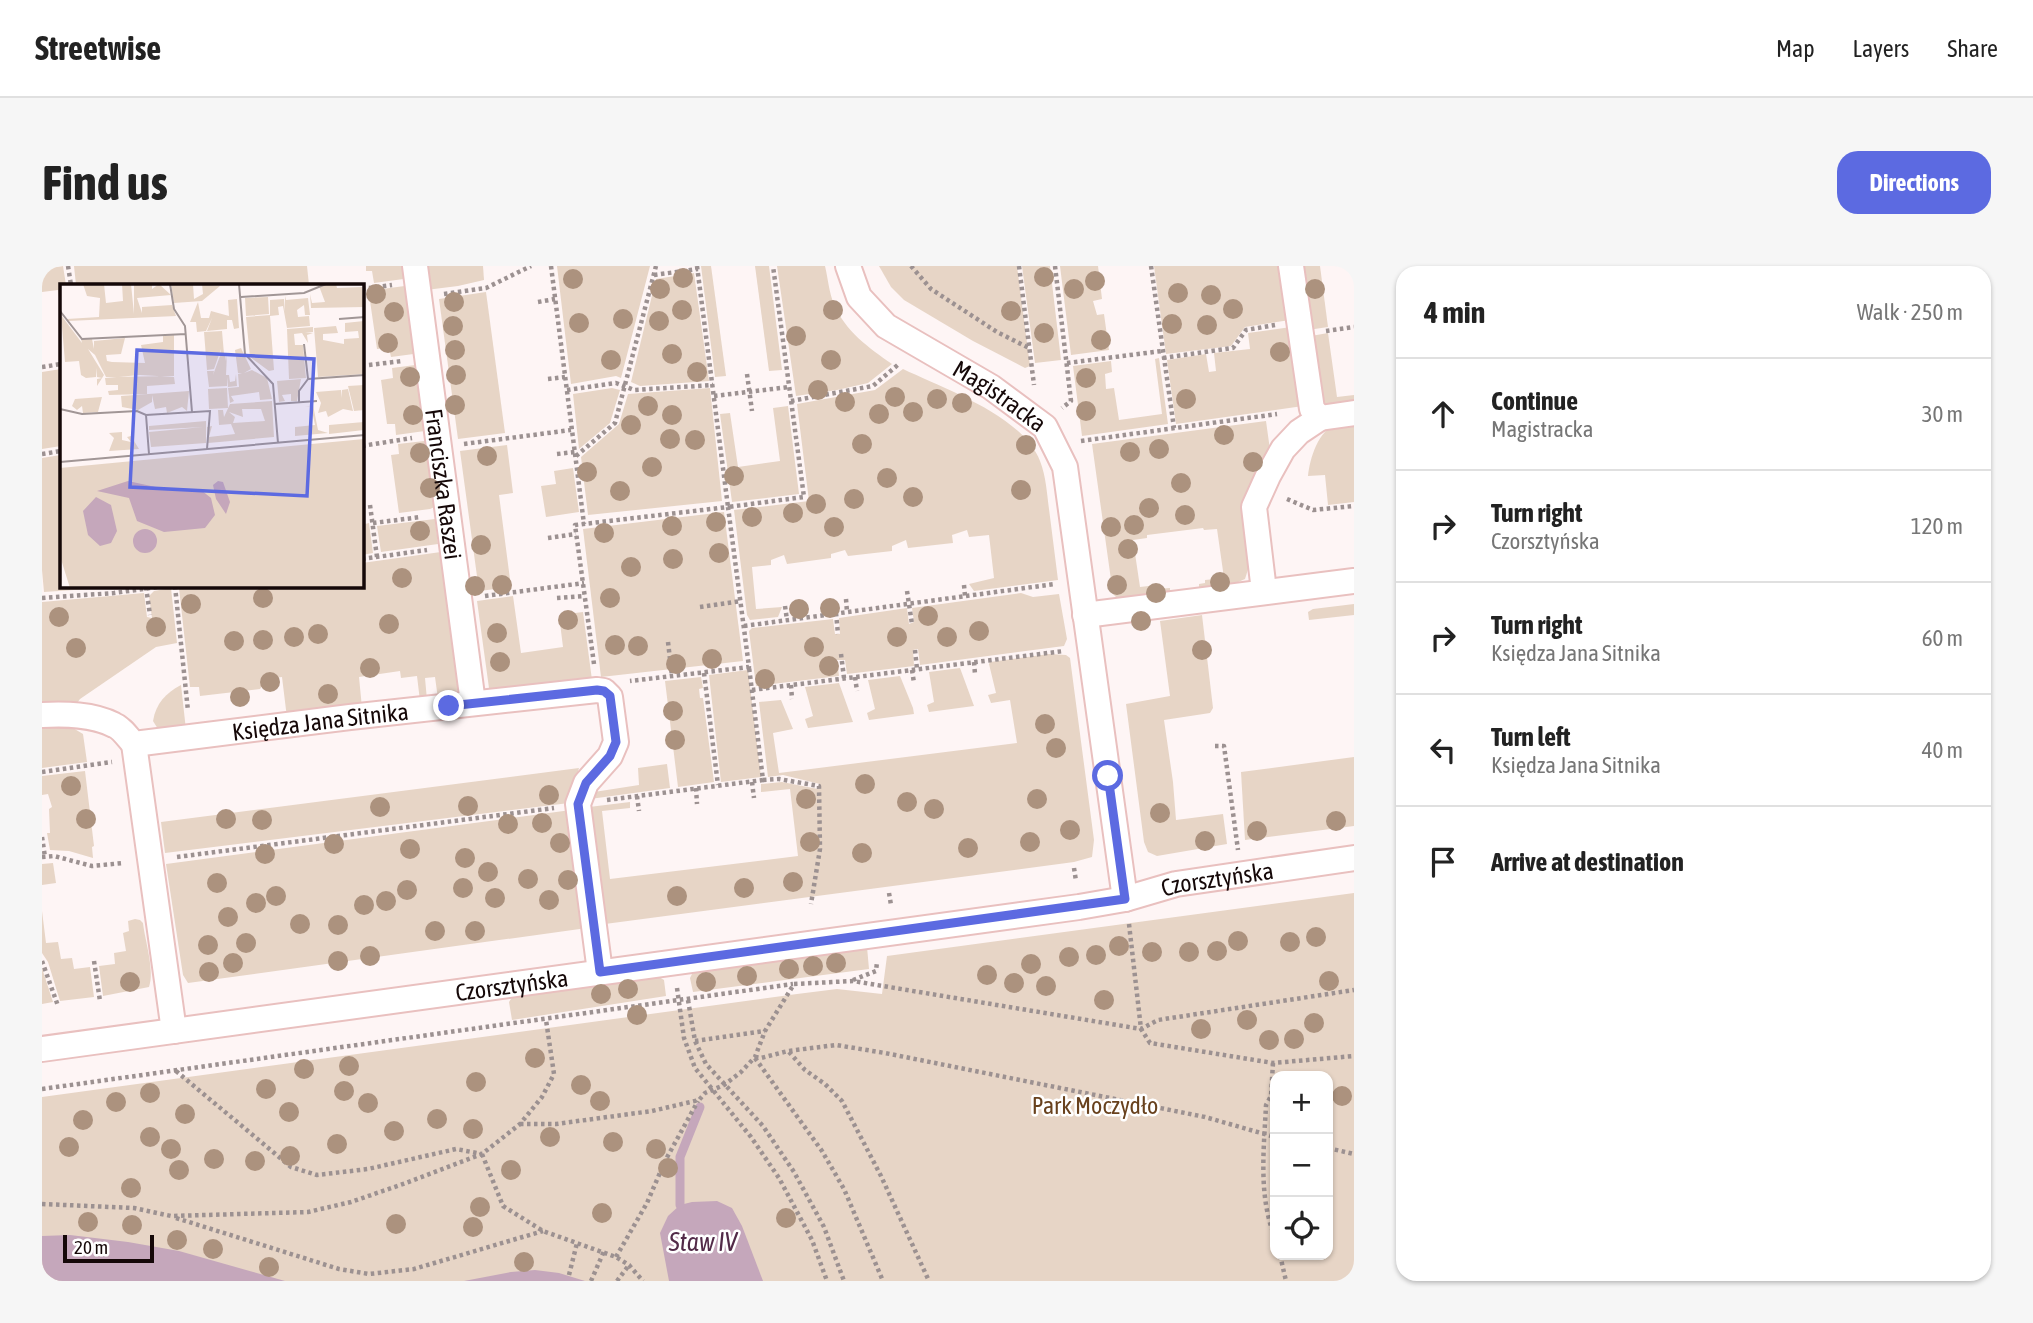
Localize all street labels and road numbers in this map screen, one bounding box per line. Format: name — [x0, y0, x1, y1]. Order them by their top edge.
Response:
street label: Magistracka — [948, 355, 1052, 437]
street label: Franciszka Raszei — [421, 407, 467, 561]
street label: Księdza Jana Sitnika — [231, 697, 410, 745]
street label: Czorsztyńska — [1158, 856, 1275, 901]
street label: Czorsztyńska — [454, 964, 570, 1006]

